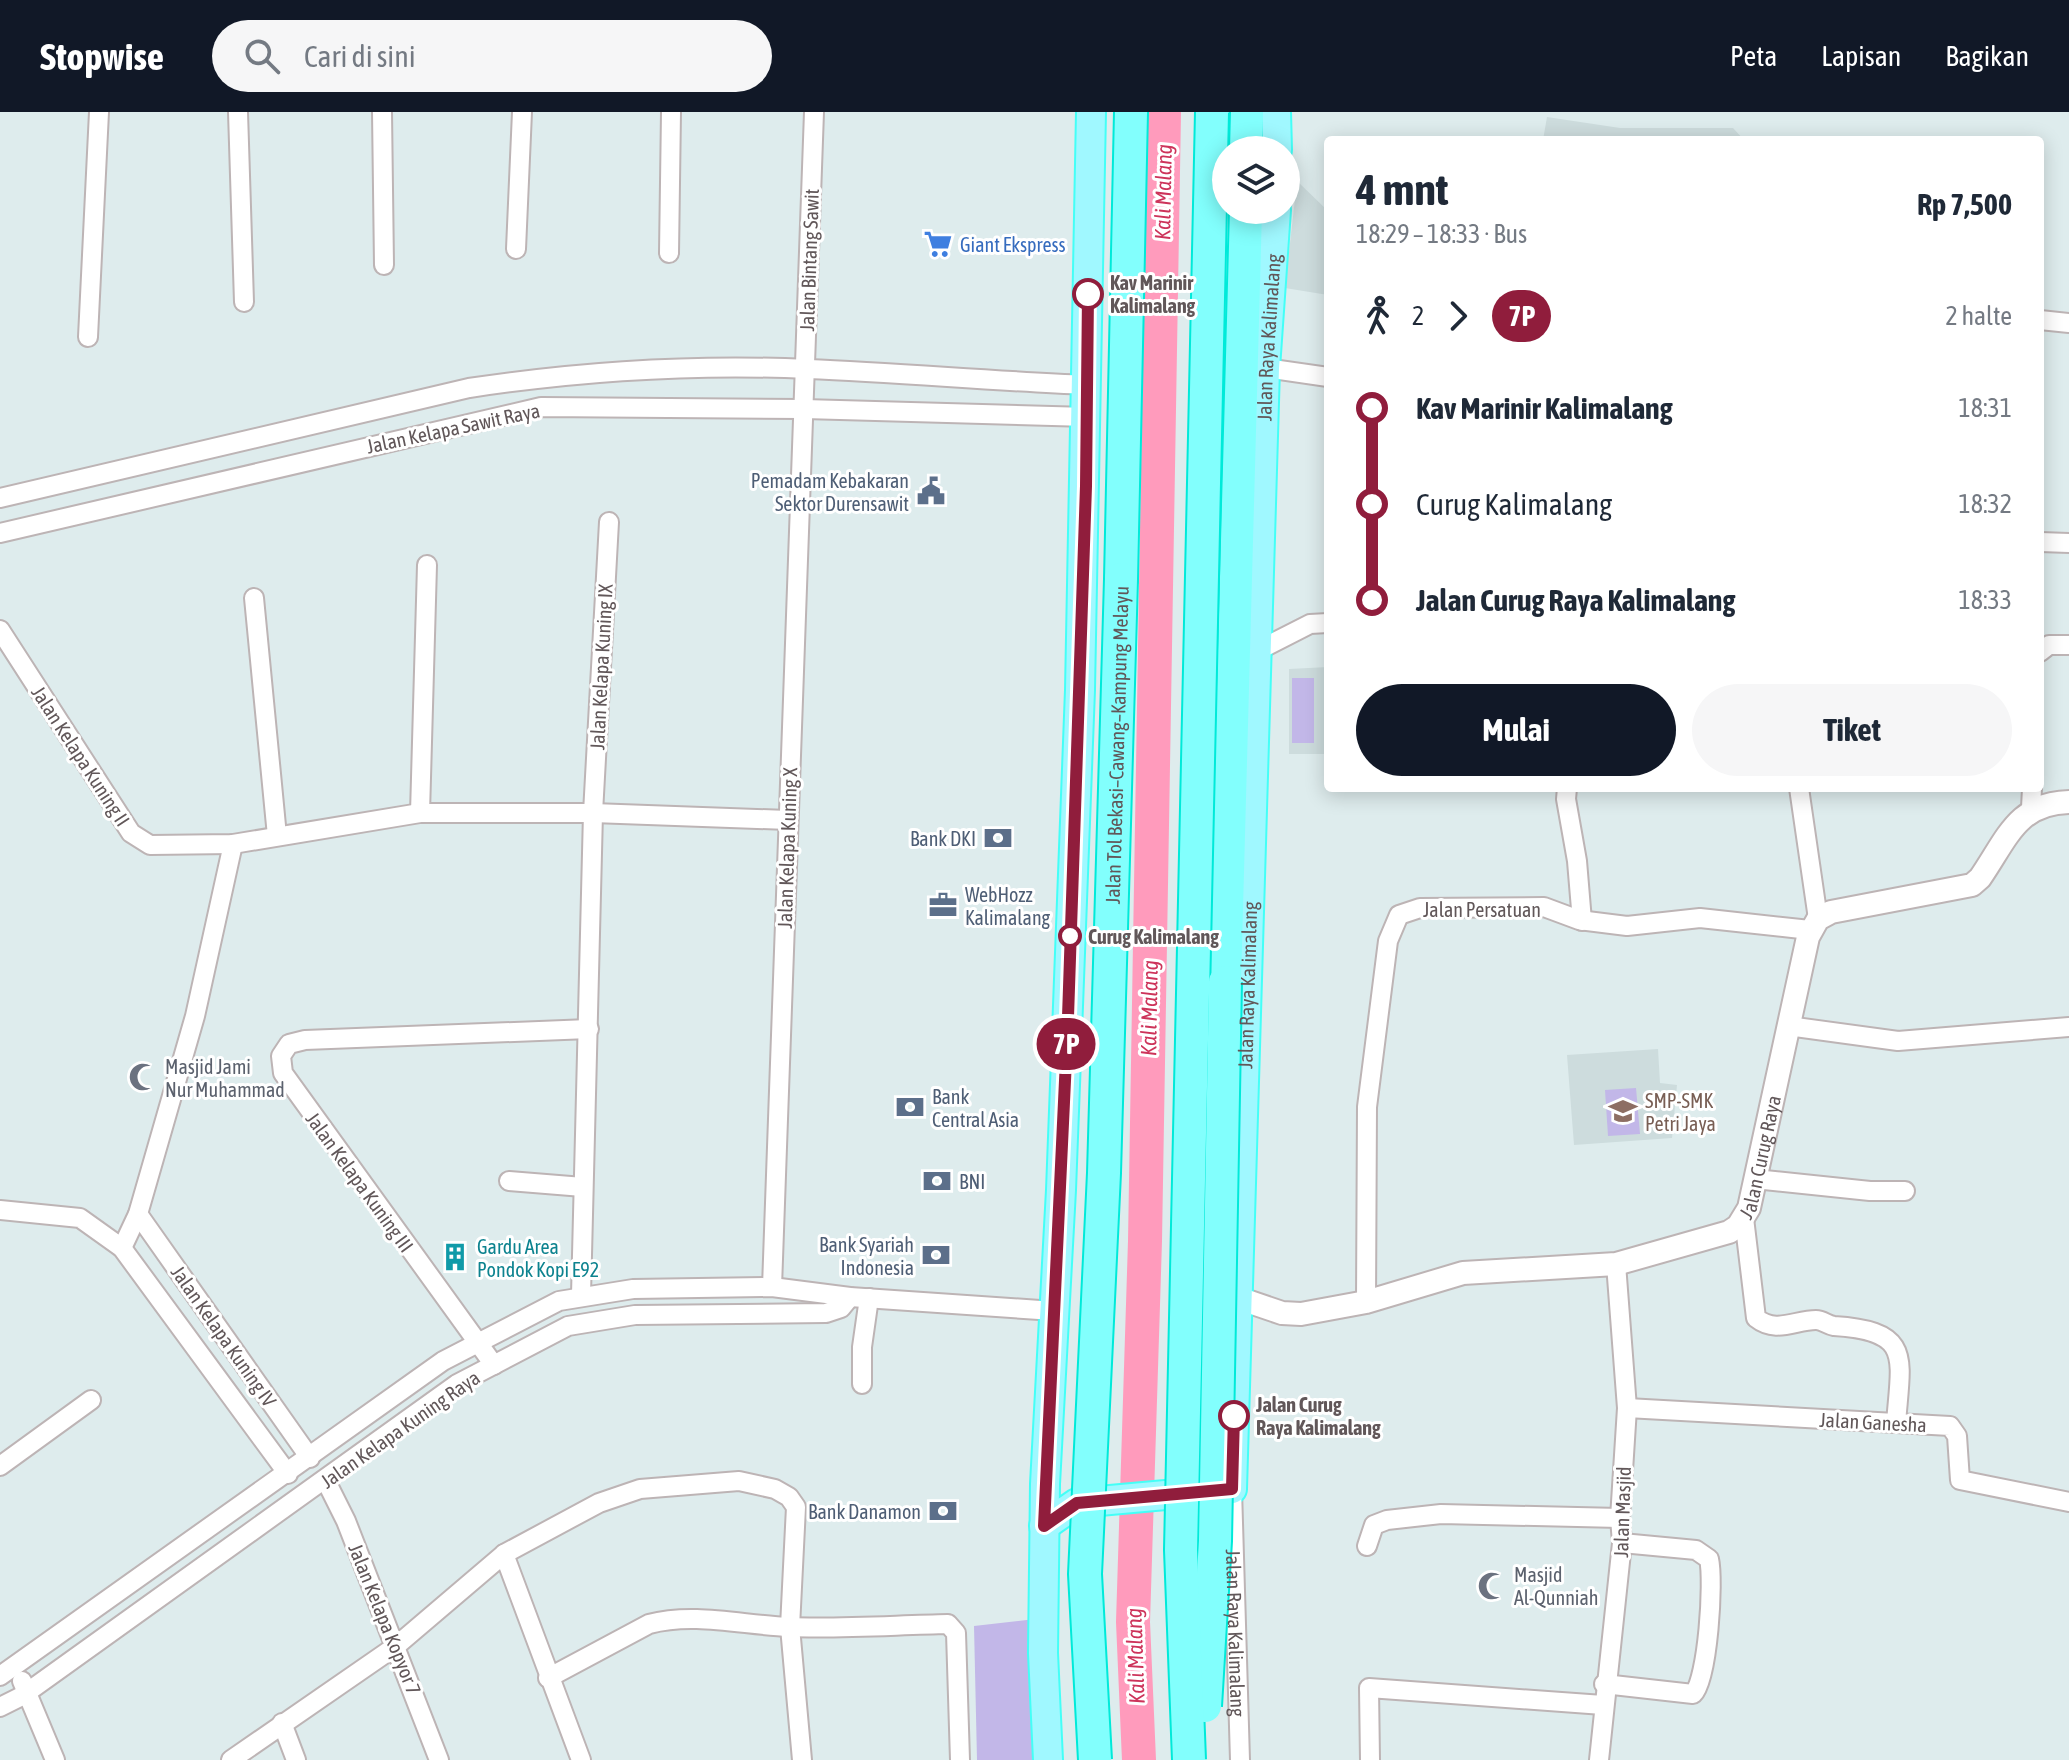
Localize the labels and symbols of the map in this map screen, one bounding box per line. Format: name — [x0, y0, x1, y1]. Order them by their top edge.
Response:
water label: Kali Malang — [1149, 144, 1177, 240]
street label: Jalan Bintang Sawit — [795, 188, 823, 332]
supermarket icon: Giant Ekspress — [923, 229, 953, 259]
place label: Giant Ekspress — [960, 233, 1066, 256]
street label: Jalan Raya Kalimalang — [1252, 253, 1284, 421]
place label: Kav Marinir Kalimalang — [1110, 271, 1196, 317]
marker: Kav Marinir Kalimalang — [1073, 279, 1103, 309]
street label: Jalan Kelapa Sawit Raya — [364, 398, 542, 458]
place label: Pemadam Kebakaran Sektor Durensawit — [751, 469, 909, 515]
public building icon: Pemadam Kebakaran Sektor Durensawit — [916, 476, 946, 506]
street label: Jalan Kelapa Kuning IX — [585, 583, 617, 751]
street label: Jalan Tol Bekasi–Cawang–Kampung Melayu — [1100, 585, 1132, 904]
street label: Jalan Kelapa Kuning II — [27, 682, 135, 830]
street label: Jalan Kelapa Kuning X — [773, 767, 801, 929]
bank icon: Bank DKI — [983, 823, 1013, 853]
place label: Bank DKI — [910, 827, 976, 850]
place label: WebHozz Kalimalang — [965, 883, 1051, 929]
office icon: WebHozz Kalimalang — [928, 890, 958, 920]
street label: Jalan Persatuan — [1423, 898, 1541, 921]
street label: Jalan Raya Kalimalang — [1233, 901, 1261, 1069]
marker: Curug Kalimalang — [1059, 925, 1081, 947]
place label: Curug Kalimalang — [1088, 925, 1219, 948]
water label: Kali Malang — [1135, 960, 1163, 1056]
line badge: 7P — [1030, 1018, 1102, 1070]
place label: Masjid Jami Nur Muhammad — [165, 1055, 285, 1101]
mosque icon: Masjid Jami Nur Muhammad — [128, 1062, 158, 1092]
place label: Bank Central Asia — [932, 1085, 1019, 1131]
place label: SMP-SMK Petri Jaya — [1645, 1089, 1716, 1135]
bank icon: Bank Central Asia — [895, 1092, 925, 1122]
street label: Jalan Curug Raya — [1734, 1093, 1785, 1223]
school or university icon: SMP-SMK Petri Jaya — [1608, 1096, 1638, 1126]
street label: Jalan Kelapa Kuning III — [302, 1108, 418, 1256]
bank icon: BNI — [922, 1166, 952, 1196]
place label: BNI — [959, 1170, 985, 1193]
place label: Bank Syariah Indonesia — [819, 1233, 914, 1279]
place label: Gardu Area Pondok Kopi E92 — [477, 1235, 599, 1281]
bank icon: Bank Syariah Indonesia — [921, 1240, 951, 1270]
building icon: Gardu Area Pondok Kopi E92 — [440, 1242, 470, 1272]
street label: Jalan Kelapa Kuning IV — [167, 1261, 281, 1411]
street label: Jalan Kelapa Kuning Raya — [316, 1365, 484, 1493]
place label: Jalan Curug Raya Kalimalang — [1255, 1393, 1381, 1439]
marker: Jalan Curug Raya Kalimalang — [1219, 1401, 1249, 1431]
street label: Jalan Ganesha — [1819, 1408, 1927, 1436]
street label: Jalan Masjid — [1609, 1466, 1635, 1558]
bank icon: Bank Danamon — [928, 1496, 958, 1526]
place label: Bank Danamon — [808, 1500, 921, 1523]
street label: Jalan Kelapa Kopyor 7 — [344, 1540, 426, 1698]
street label: Jalan Raya Kalimalang — [1222, 1549, 1250, 1717]
place label: Masjid Al-Qunniah — [1514, 1563, 1598, 1609]
mosque icon: Masjid Al-Qunniah — [1477, 1571, 1507, 1601]
water label: Kali Malang — [1120, 1607, 1150, 1705]

